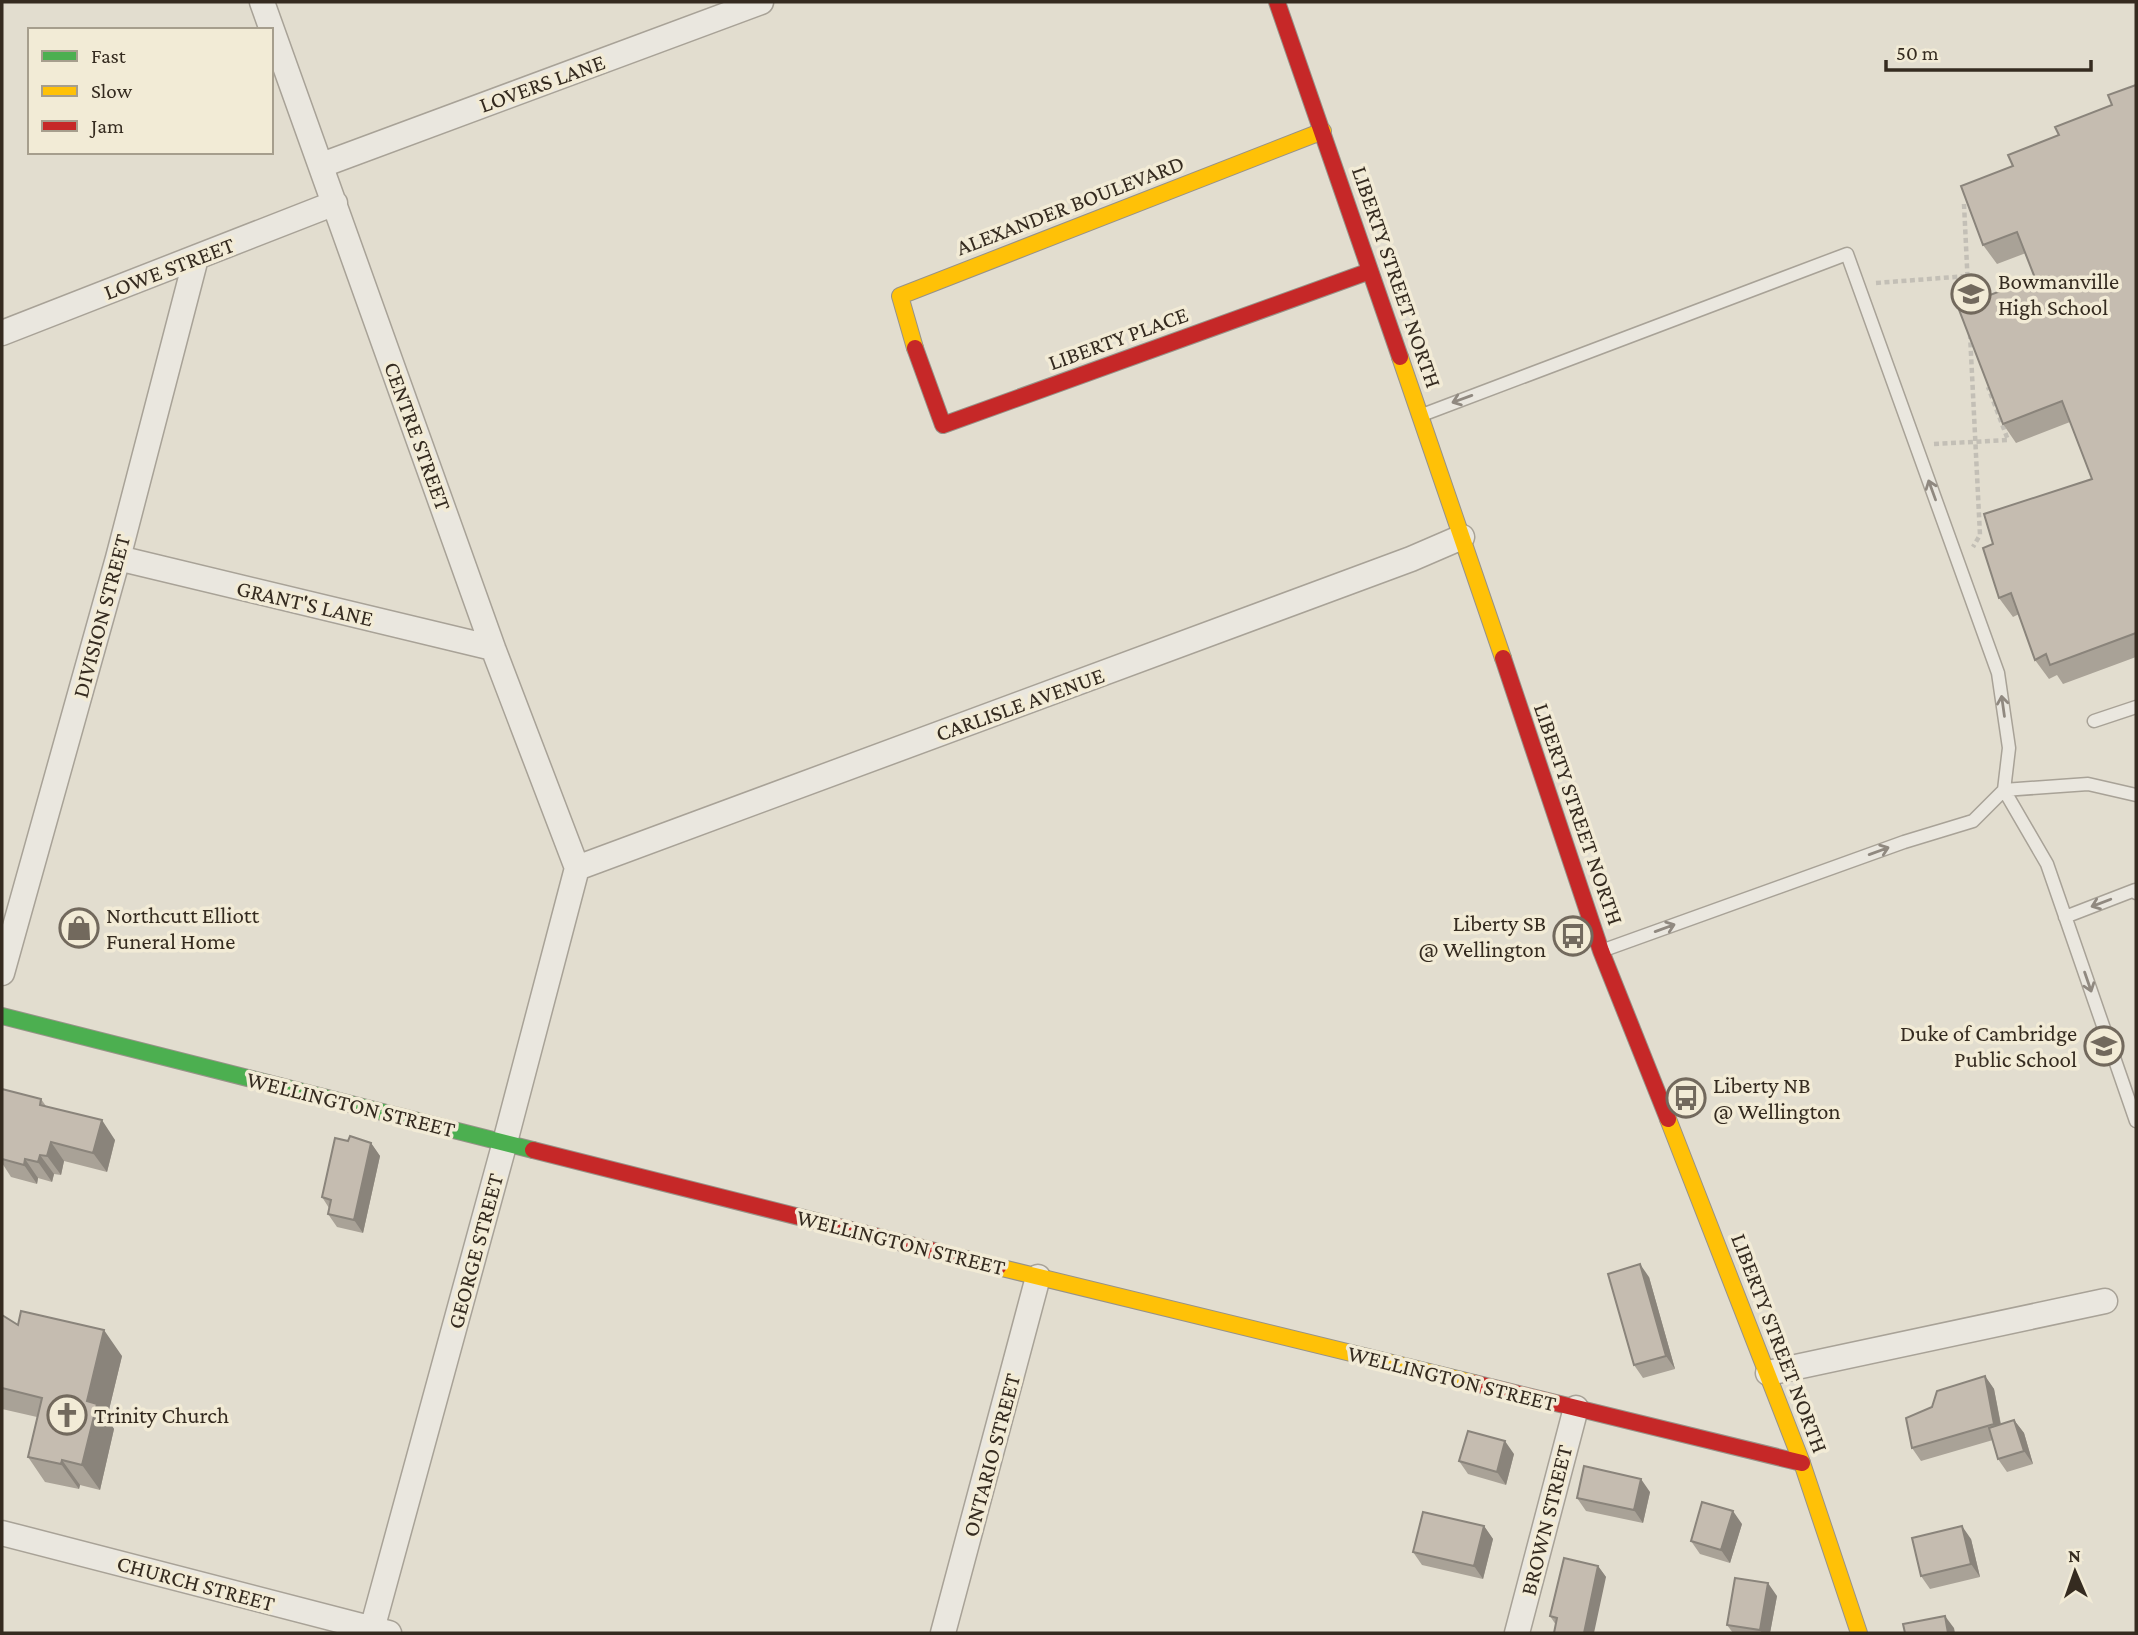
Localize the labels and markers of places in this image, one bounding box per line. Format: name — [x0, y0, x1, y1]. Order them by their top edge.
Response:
place label: Bowmanville High School — [1998, 268, 2119, 320]
school or university icon: Bowmanville High School — [1950, 273, 1992, 315]
place label: Northcutt Elliott Funeral Home — [106, 902, 259, 954]
shop icon: Northcutt Elliott Funeral Home — [58, 907, 100, 949]
place label: Liberty SB @ Wellington — [1418, 910, 1546, 962]
bus stop icon: Liberty SB @ Wellington — [1552, 915, 1594, 957]
place label: Duke of Cambridge Public School — [1900, 1020, 2077, 1072]
school or university icon: Duke of Cambridge Public School — [2083, 1025, 2125, 1067]
place label: Liberty NB @ Wellington — [1713, 1072, 1841, 1124]
bus stop icon: Liberty NB @ Wellington — [1665, 1077, 1707, 1119]
church icon: Trinity Church — [46, 1394, 88, 1436]
place label: Trinity Church — [94, 1402, 229, 1428]

